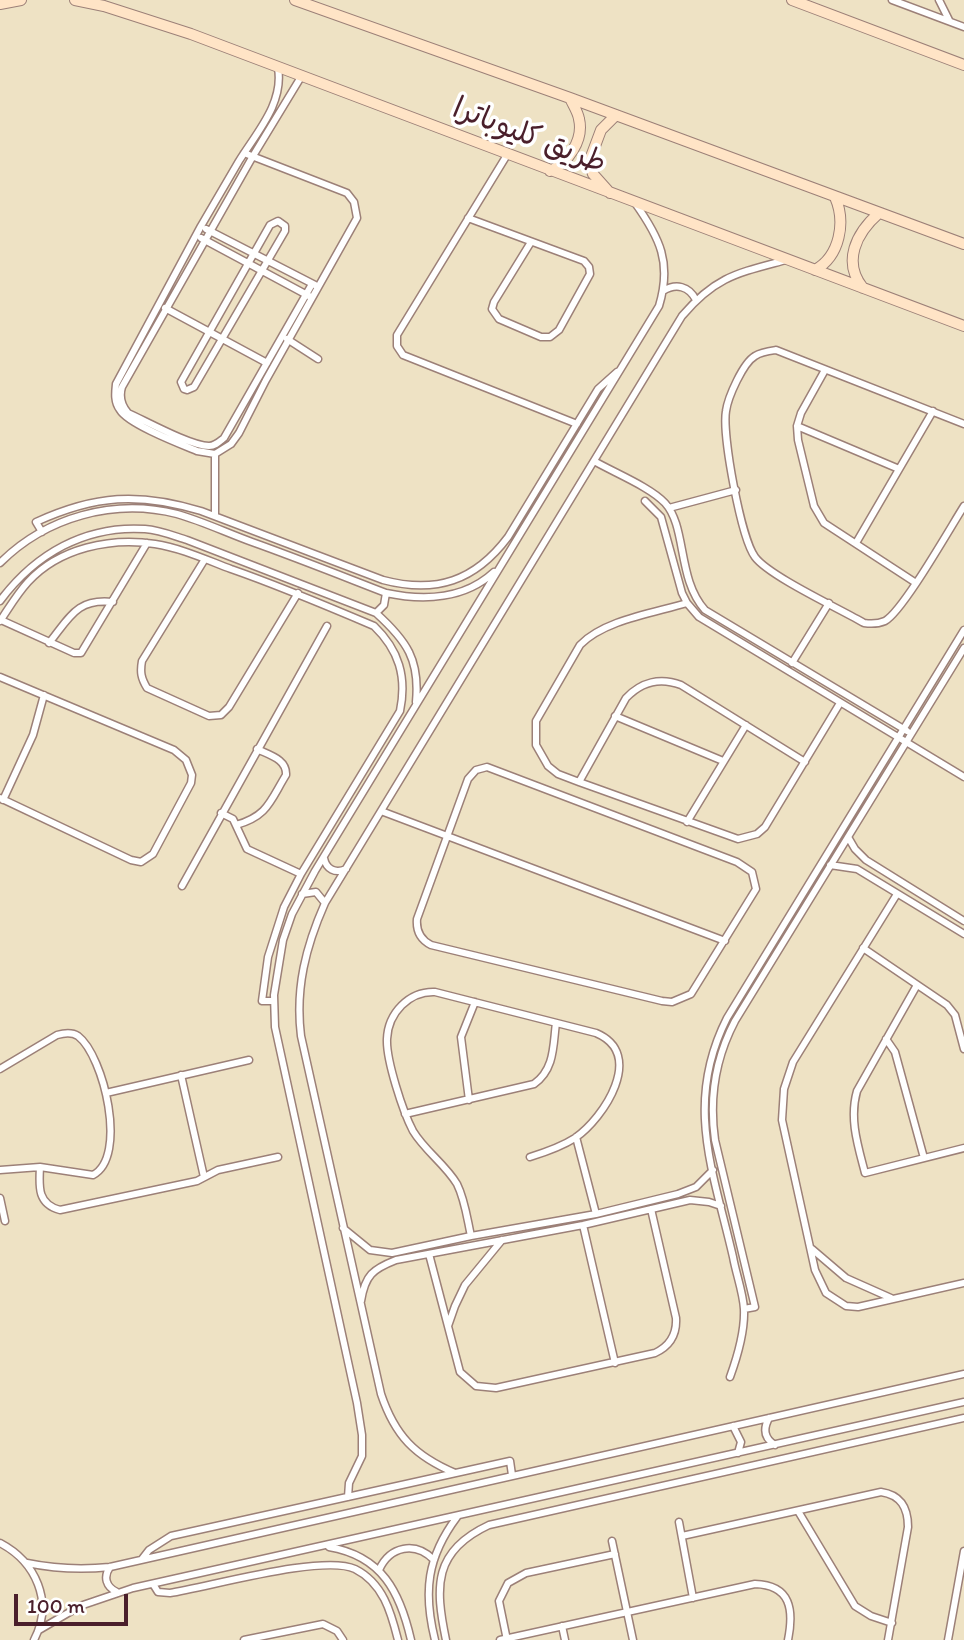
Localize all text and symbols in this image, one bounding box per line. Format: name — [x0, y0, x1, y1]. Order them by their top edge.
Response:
street label: طريق كليوباترا — [447, 91, 611, 183]
scale bar — [18, 1580, 131, 1624]
text: 100 m — [27, 1593, 85, 1618]

